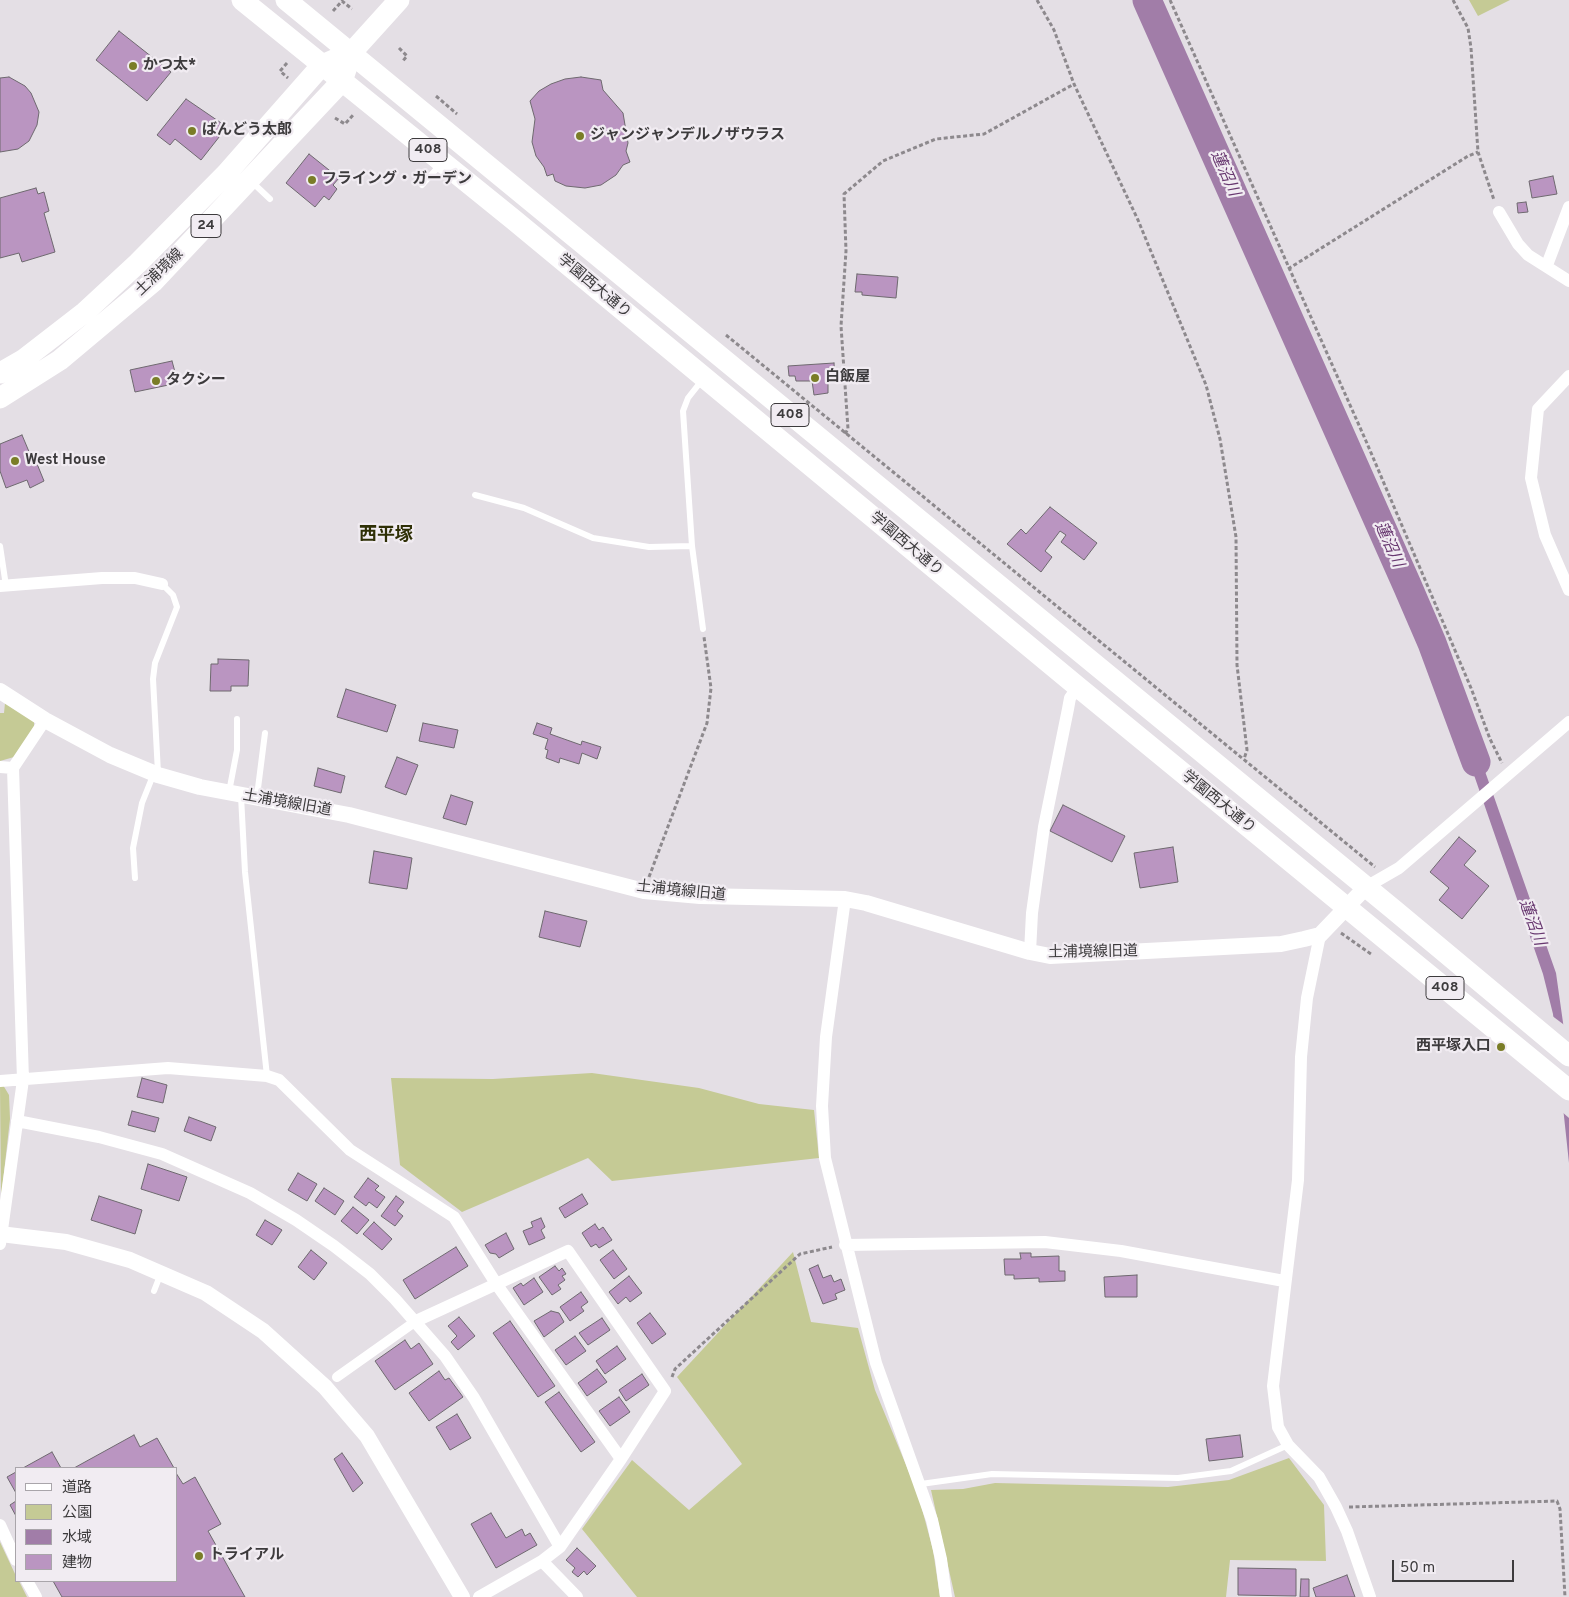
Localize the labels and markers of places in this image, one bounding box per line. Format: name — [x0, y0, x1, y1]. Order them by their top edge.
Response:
place label: かつ太* — [143, 57, 196, 75]
marker: かつ太* — [127, 60, 139, 72]
place label: ばんどう太郎 — [202, 122, 292, 140]
marker: ばんどう太郎 — [186, 125, 198, 137]
place label: ジャンジャンデルノザウラス — [590, 127, 785, 145]
marker: ジャンジャンデルノザウラス — [574, 130, 586, 142]
place label: フライング・ガーデン — [322, 171, 472, 189]
marker: フライング・ガーデン — [306, 174, 318, 186]
place label: 白飯屋 — [825, 369, 870, 387]
place label: タクシー — [166, 372, 226, 390]
marker: 白飯屋 — [809, 372, 821, 384]
marker: タクシー — [150, 375, 162, 387]
place label: West House — [25, 452, 106, 470]
marker: West House — [9, 455, 21, 467]
place label: 西平塚入口 — [1416, 1038, 1491, 1056]
marker: 西平塚入口 — [1495, 1041, 1507, 1053]
place label: トライアル — [209, 1547, 284, 1565]
marker: トライアル — [193, 1550, 205, 1562]

